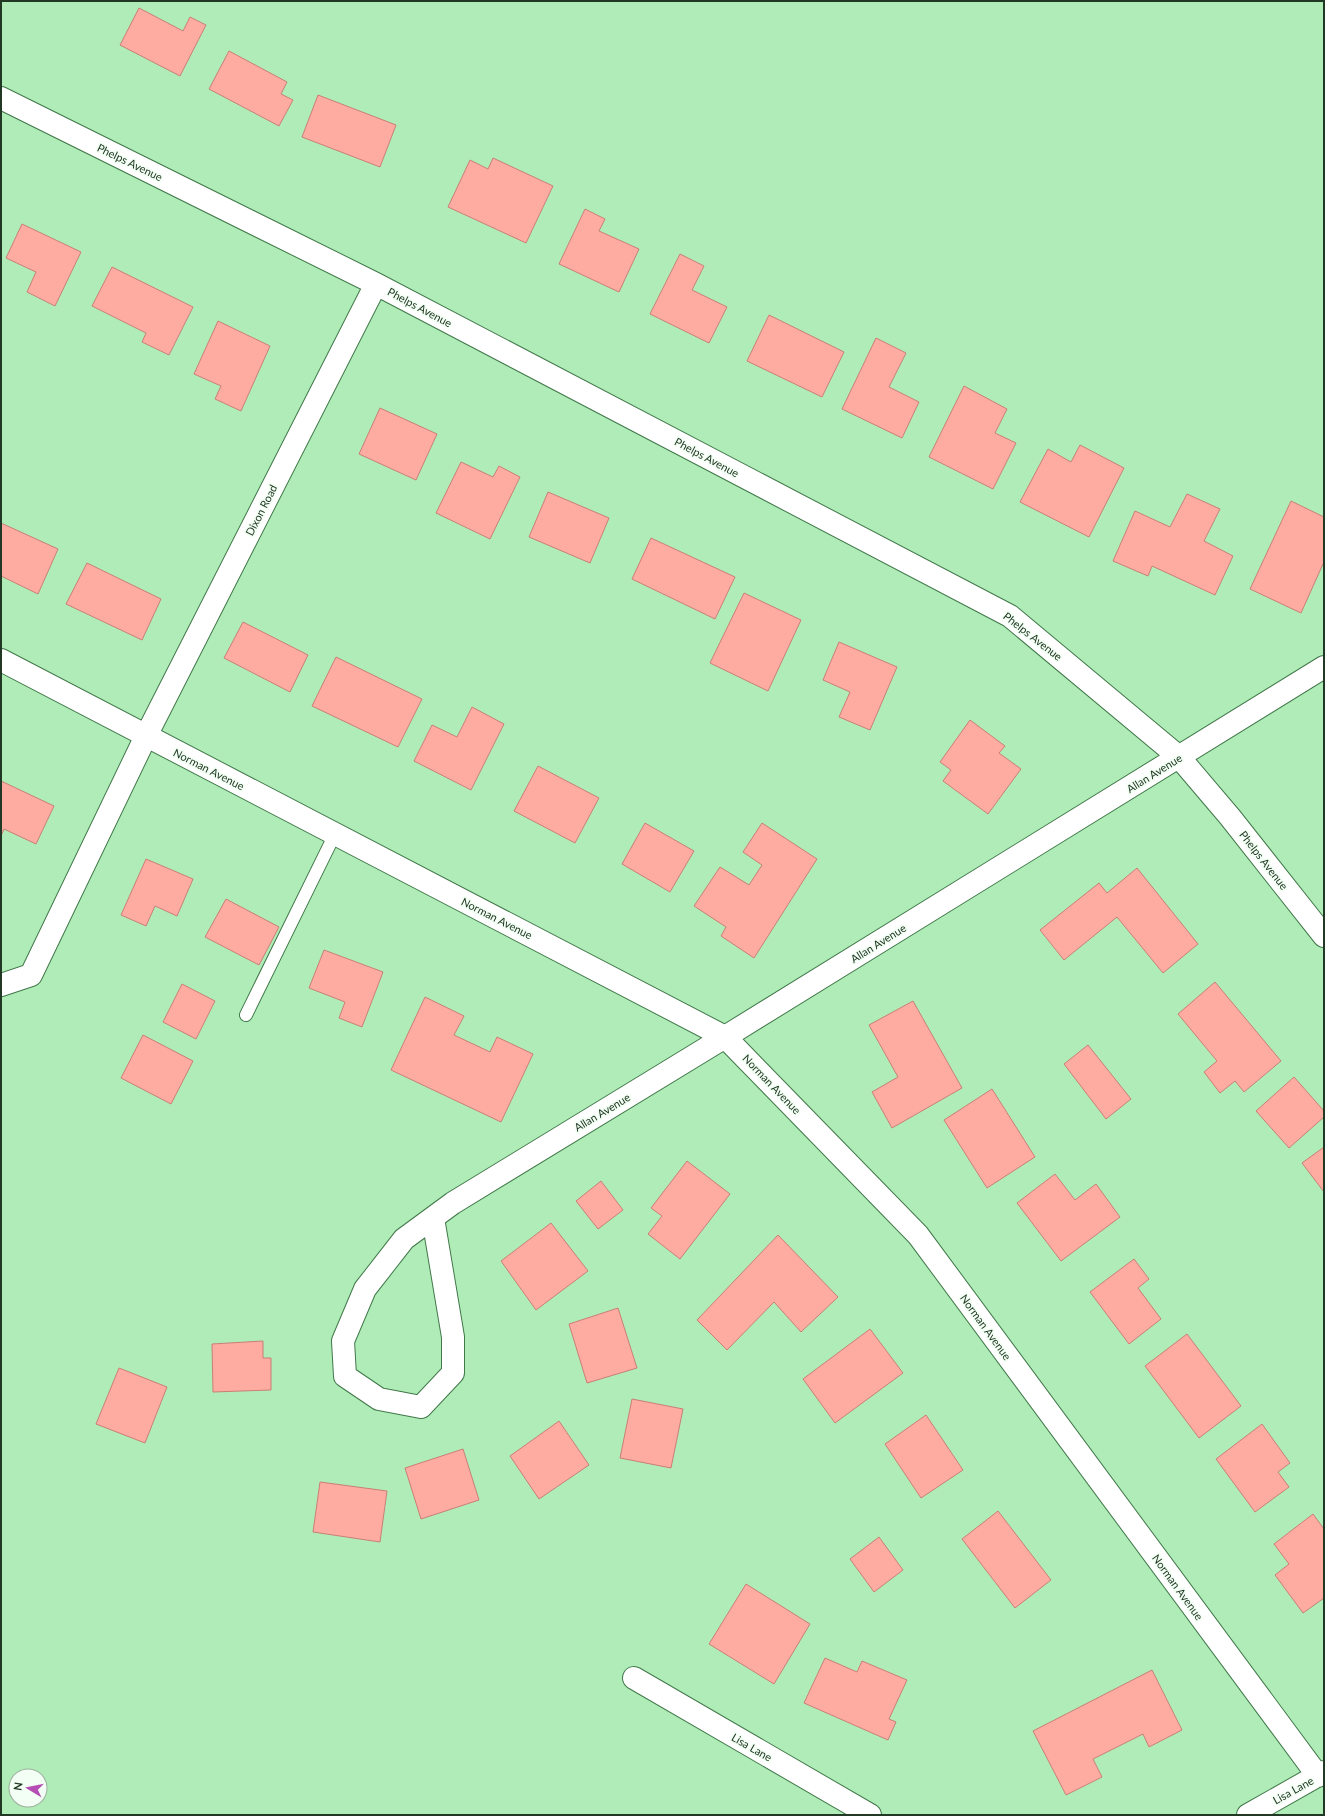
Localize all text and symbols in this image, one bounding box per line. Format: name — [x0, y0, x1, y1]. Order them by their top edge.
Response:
street label: Phelps Avenue — [95, 141, 165, 183]
street label: Phelps Avenue — [386, 285, 455, 329]
street label: Phelps Avenue — [673, 435, 742, 479]
street label: Dixon Road — [243, 482, 279, 538]
street label: Phelps Avenue — [1001, 609, 1065, 663]
street label: Norman Avenue — [171, 746, 247, 793]
street label: Allan Avenue — [1124, 751, 1184, 795]
street label: Phelps Avenue — [1237, 828, 1291, 892]
street label: Norman Avenue — [459, 895, 535, 942]
street label: Allan Avenue — [848, 921, 908, 965]
street label: Norman Avenue — [740, 1051, 804, 1117]
street label: Allan Avenue — [572, 1090, 633, 1134]
street label: Norman Avenue — [958, 1292, 1014, 1363]
street label: Norman Avenue — [1150, 1552, 1206, 1623]
street label: Lisa Lane — [730, 1730, 775, 1764]
north arrow — [8, 1768, 48, 1808]
street label: Lisa Lane — [1270, 1773, 1316, 1806]
text: N — [11, 1781, 25, 1791]

